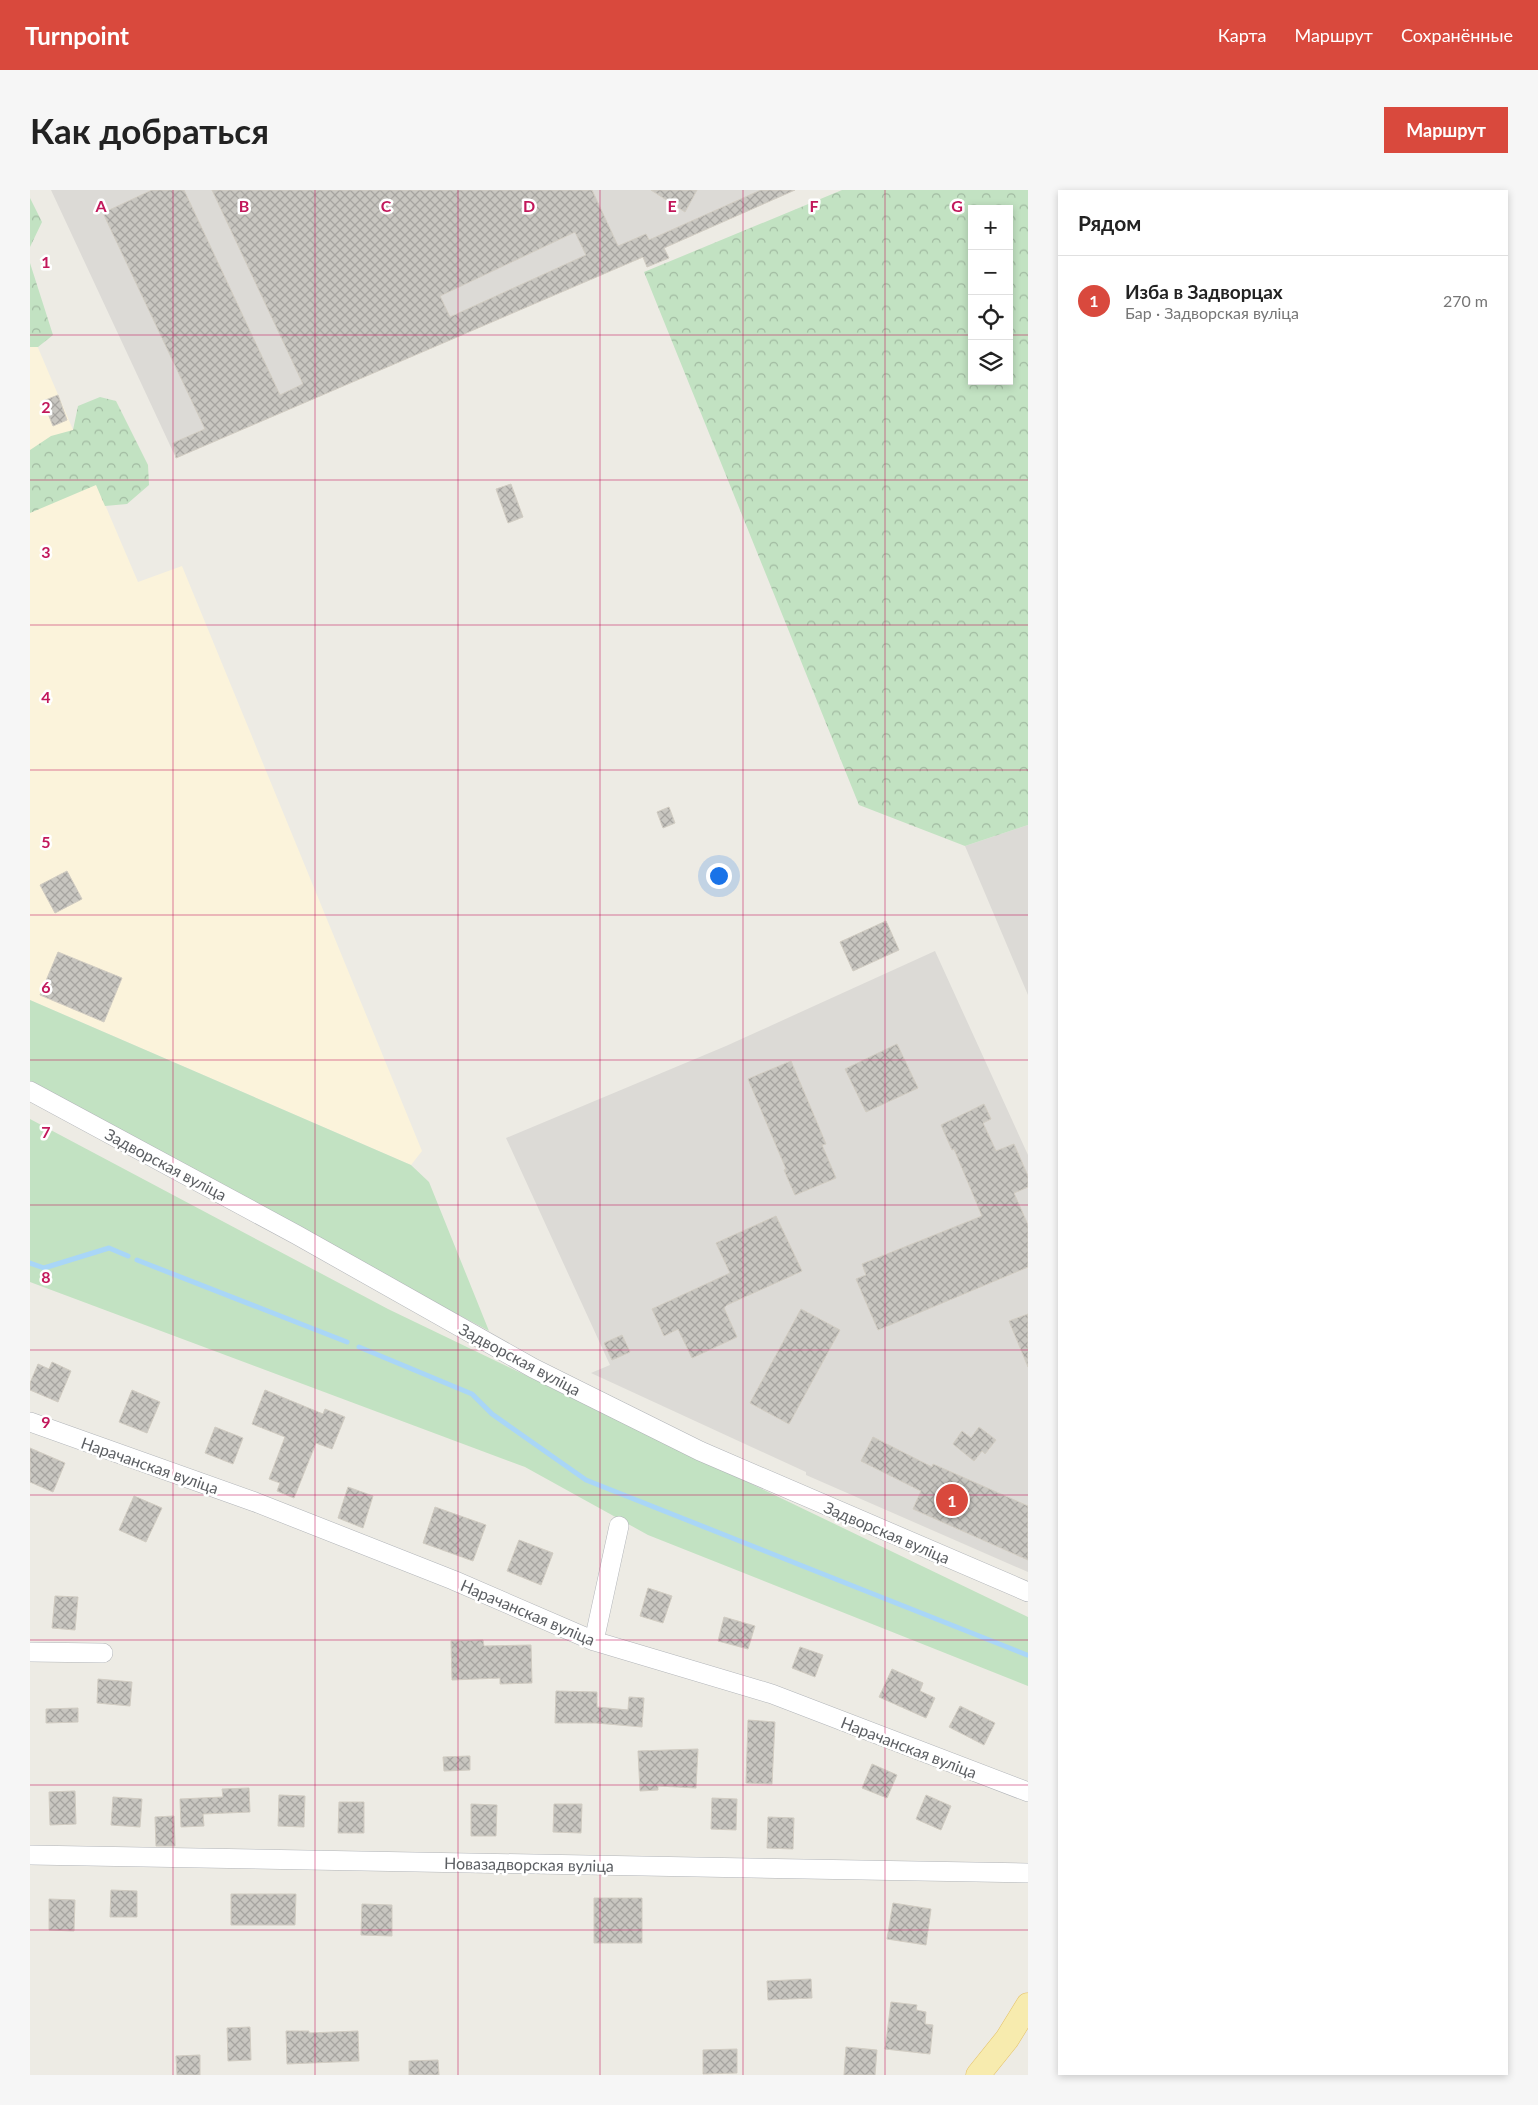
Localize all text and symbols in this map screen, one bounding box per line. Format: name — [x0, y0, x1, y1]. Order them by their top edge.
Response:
text: Turnpoint — [25, 21, 129, 50]
text: Карта — [1218, 24, 1266, 46]
text: Маршрут — [1294, 24, 1373, 46]
text: Сохранённые — [1401, 24, 1513, 46]
button: Маршрут — [1384, 107, 1508, 153]
text: Как добраться — [30, 109, 269, 151]
text: A — [94, 196, 107, 215]
text: B — [239, 196, 249, 215]
text: C — [381, 196, 392, 215]
text: D — [523, 196, 535, 215]
text: E — [667, 196, 677, 215]
text: F — [809, 196, 819, 215]
text: G — [951, 196, 963, 215]
map controls — [968, 205, 1013, 385]
button: + — [968, 205, 1013, 250]
text: Рядом — [1078, 210, 1141, 235]
button: − — [968, 250, 1013, 295]
text: 1 — [41, 252, 51, 271]
text: Изба в Задворцах — [1125, 280, 1283, 303]
text: 1 — [1089, 291, 1099, 310]
text: 270 m — [1443, 291, 1488, 310]
button: locate — [968, 295, 1013, 340]
text: Бар · Задворская вуліца — [1125, 303, 1299, 322]
button: layers — [968, 340, 1013, 385]
text: 2 — [41, 397, 51, 416]
text: 3 — [41, 542, 51, 561]
text: 4 — [41, 687, 51, 706]
text: 5 — [41, 832, 51, 851]
your location — [706, 863, 732, 889]
text: 6 — [41, 977, 51, 996]
text: 7 — [41, 1122, 51, 1141]
street label: Задворская вуліца — [102, 1124, 230, 1204]
text: 8 — [41, 1267, 51, 1286]
street label: Задворская вуліца — [456, 1319, 584, 1399]
text: 9 — [41, 1412, 51, 1431]
street label: Нарачанская вуліца — [79, 1433, 221, 1497]
pin: 1 — [936, 1481, 968, 1519]
street label: Задворская вуліца — [821, 1497, 953, 1567]
street label: Нарачанская вуліца — [458, 1575, 598, 1649]
street label: Нарачанская вуліца — [838, 1712, 980, 1782]
street label: Новазадворская вуліца — [444, 1853, 614, 1875]

